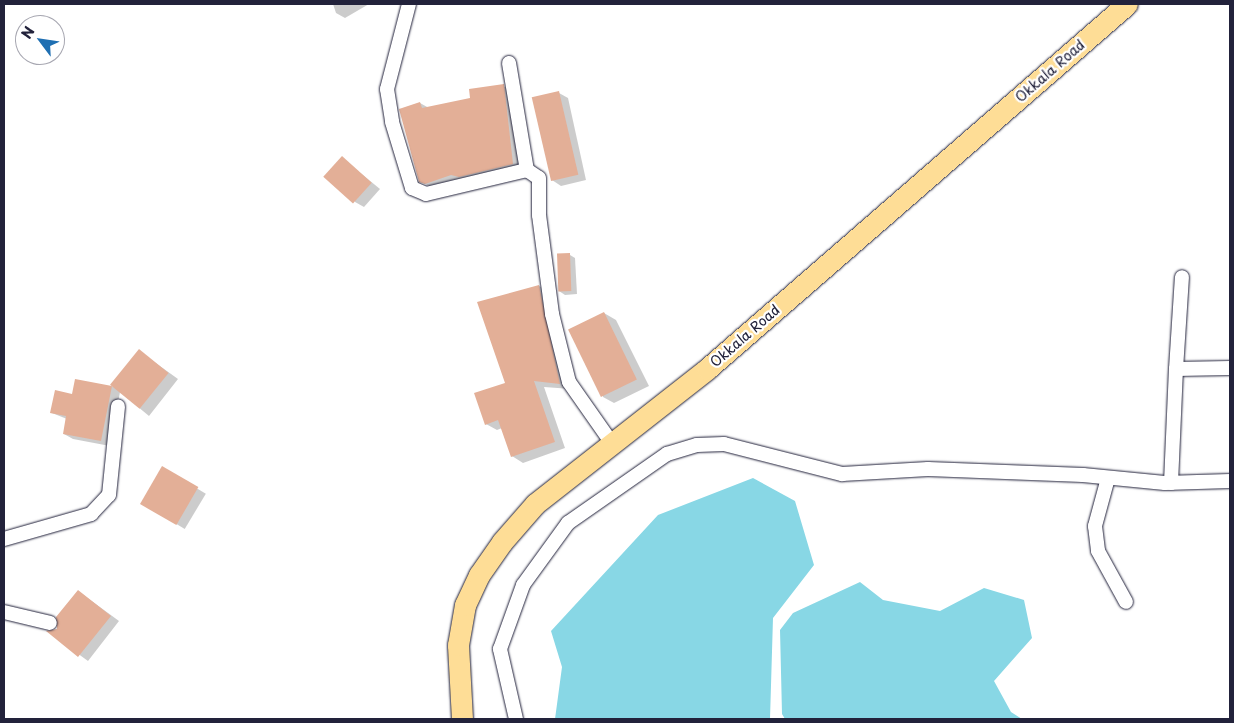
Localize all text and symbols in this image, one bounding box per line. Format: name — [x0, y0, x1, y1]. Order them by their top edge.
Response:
north arrow — [15, 15, 65, 65]
text: N — [16, 22, 39, 43]
street label: Okkala Road — [1012, 36, 1088, 106]
street label: Okkala Road — [707, 301, 783, 371]

